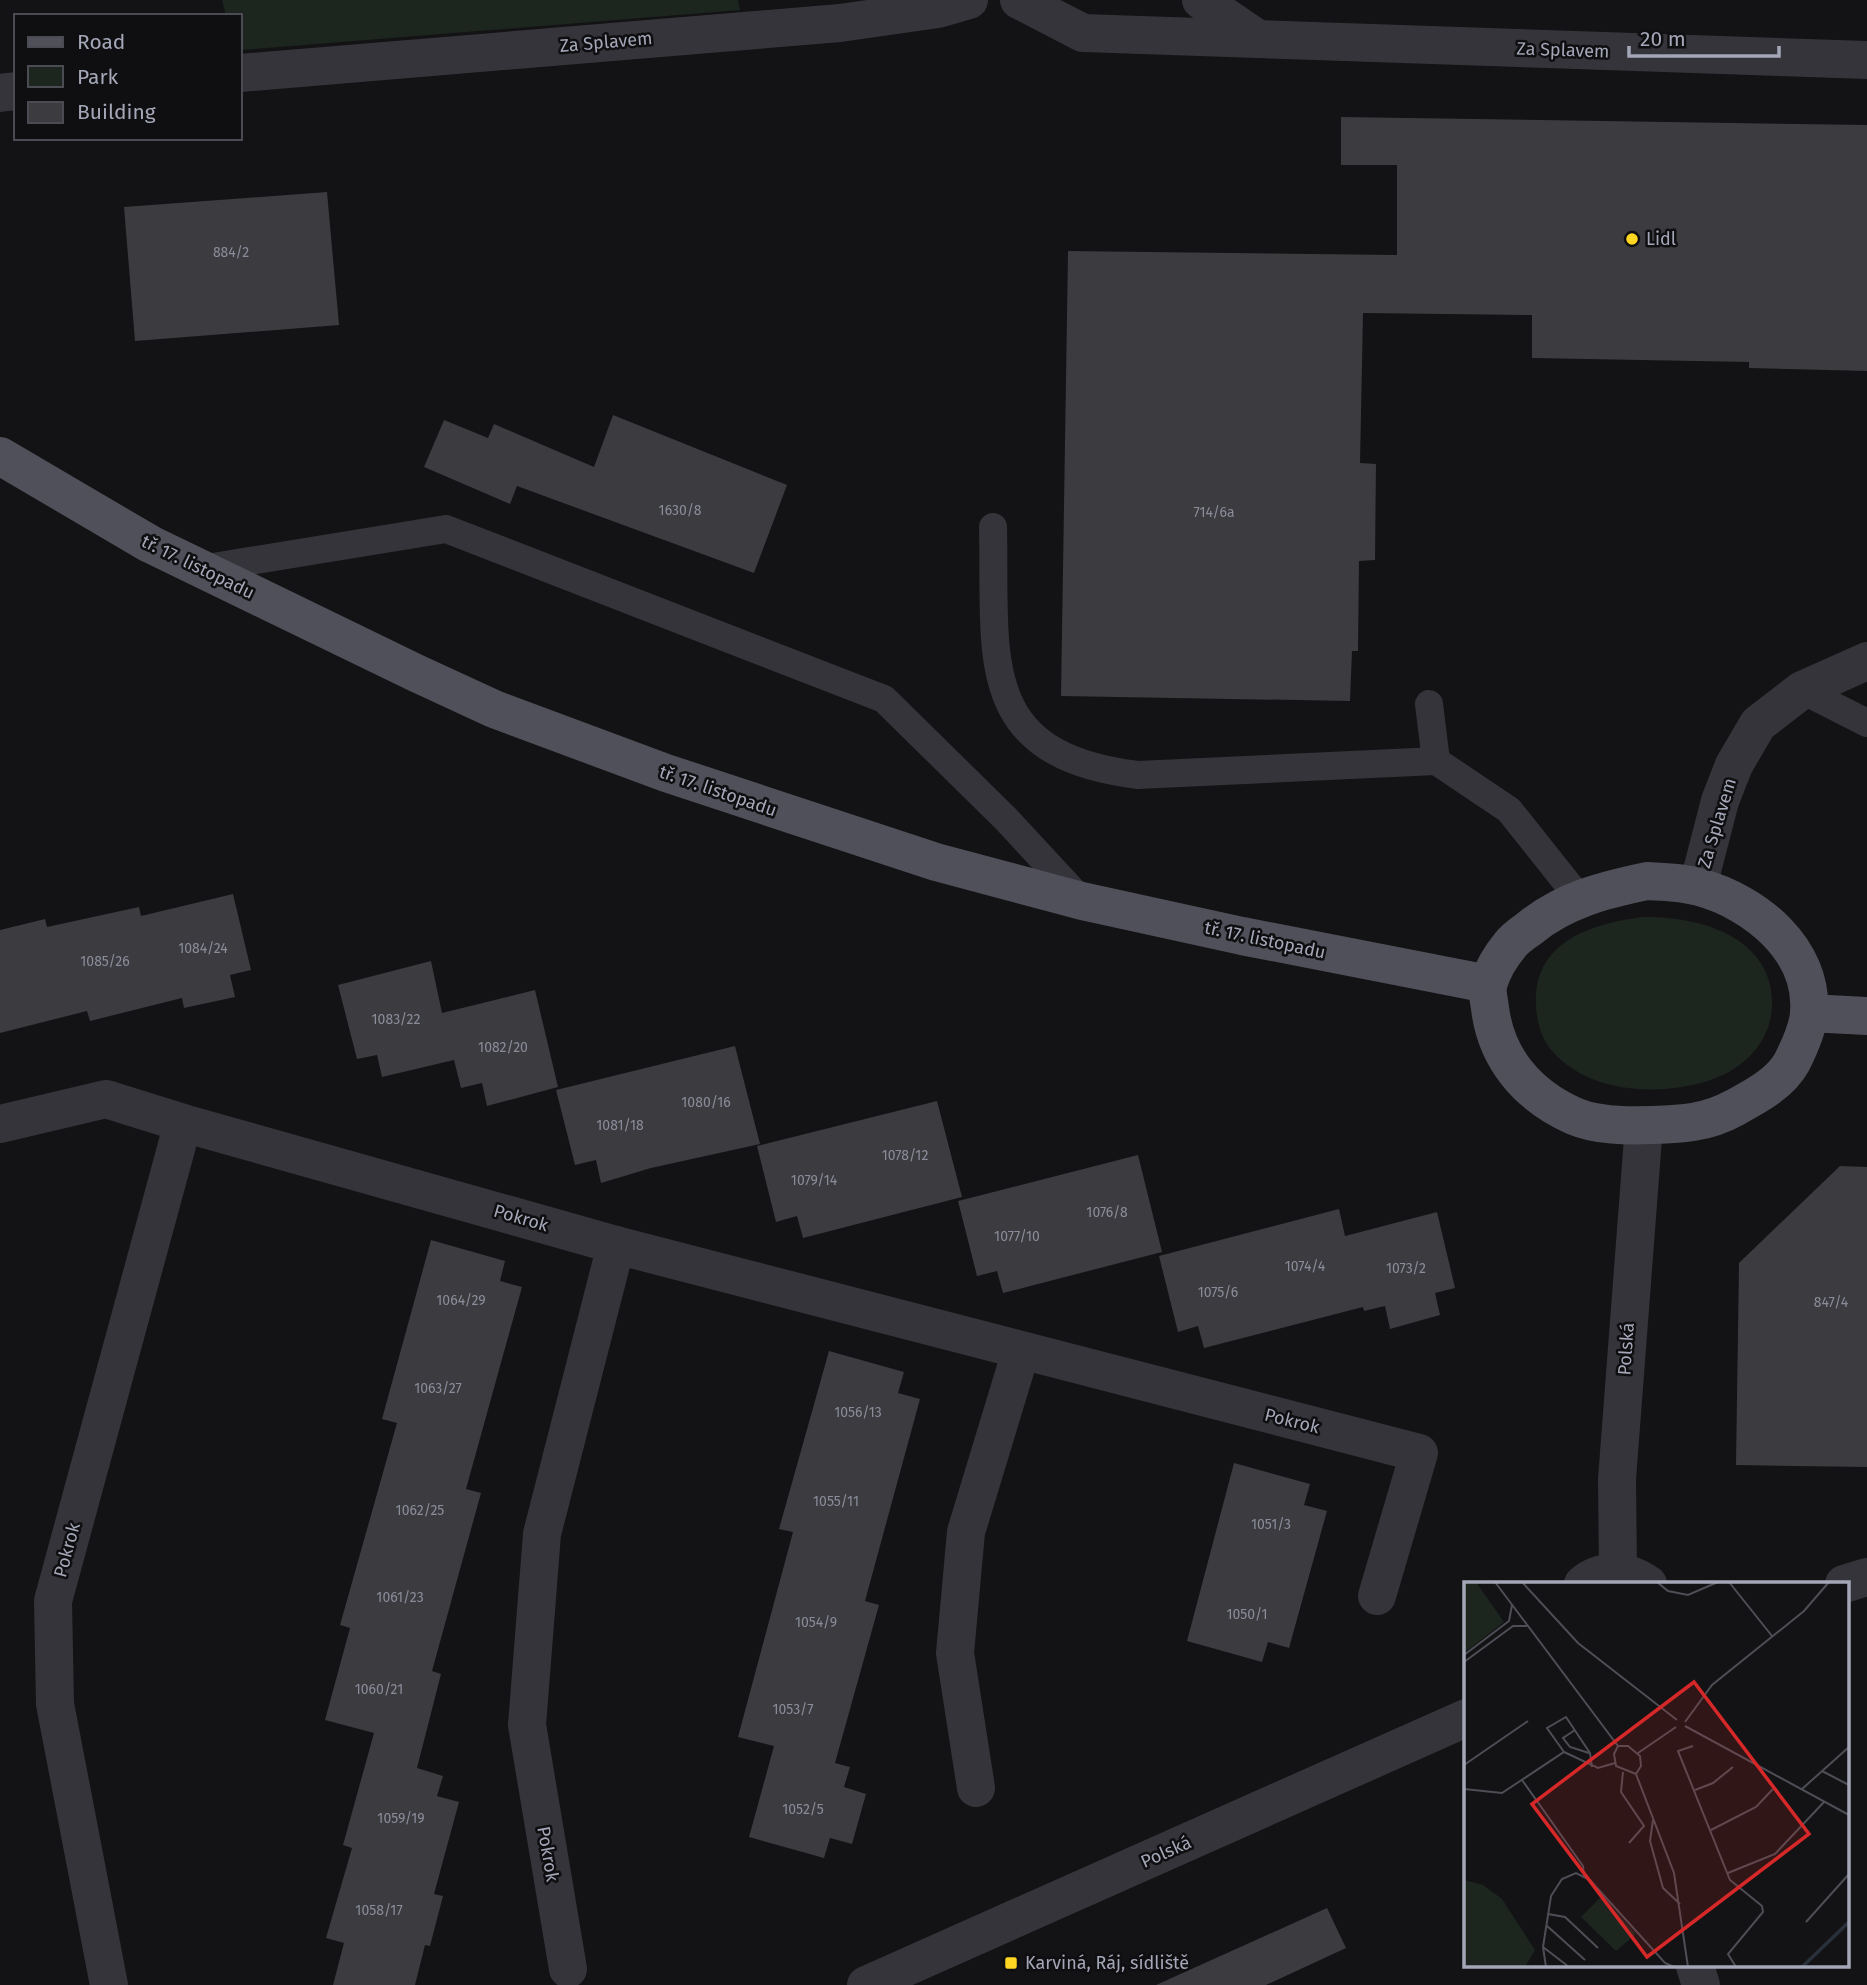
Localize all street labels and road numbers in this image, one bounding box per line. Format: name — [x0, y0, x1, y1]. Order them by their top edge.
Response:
street label: Za Splavem — [559, 27, 653, 57]
street label: Za Splavem — [1516, 37, 1610, 63]
street label: tř. 17. listopadu — [138, 530, 258, 604]
street label: tř. 17. listopadu — [656, 761, 780, 821]
street label: Za Splavem — [1693, 775, 1741, 871]
street label: tř. 17. listopadu — [1203, 916, 1327, 964]
street label: Pokrok — [491, 1200, 552, 1236]
street label: Polská — [1613, 1322, 1639, 1376]
street label: Pokrok — [1262, 1404, 1322, 1439]
street label: Pokrok — [49, 1519, 85, 1580]
street label: Pokrok — [532, 1825, 564, 1884]
street label: Polská — [1137, 1831, 1195, 1873]

